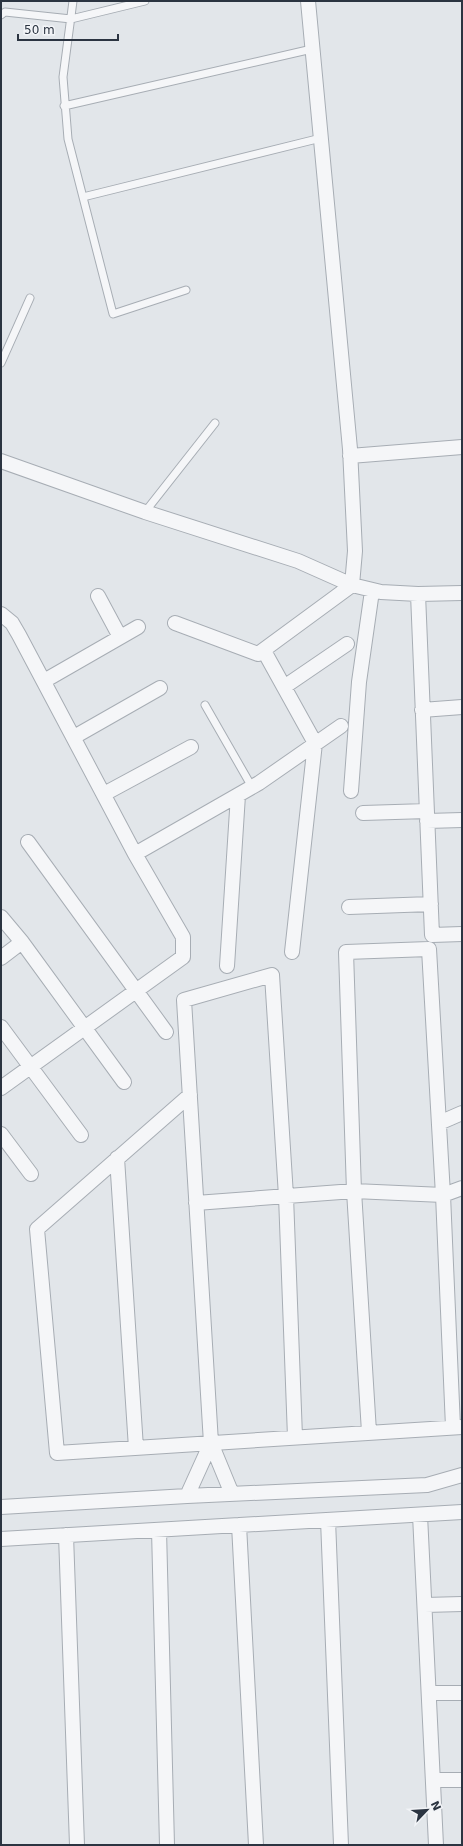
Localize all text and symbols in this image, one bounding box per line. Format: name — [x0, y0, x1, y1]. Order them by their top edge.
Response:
scale bar — [18, 16, 118, 42]
text: 50 m — [24, 23, 55, 37]
north arrow — [407, 1790, 447, 1830]
text: N — [428, 1799, 443, 1813]

